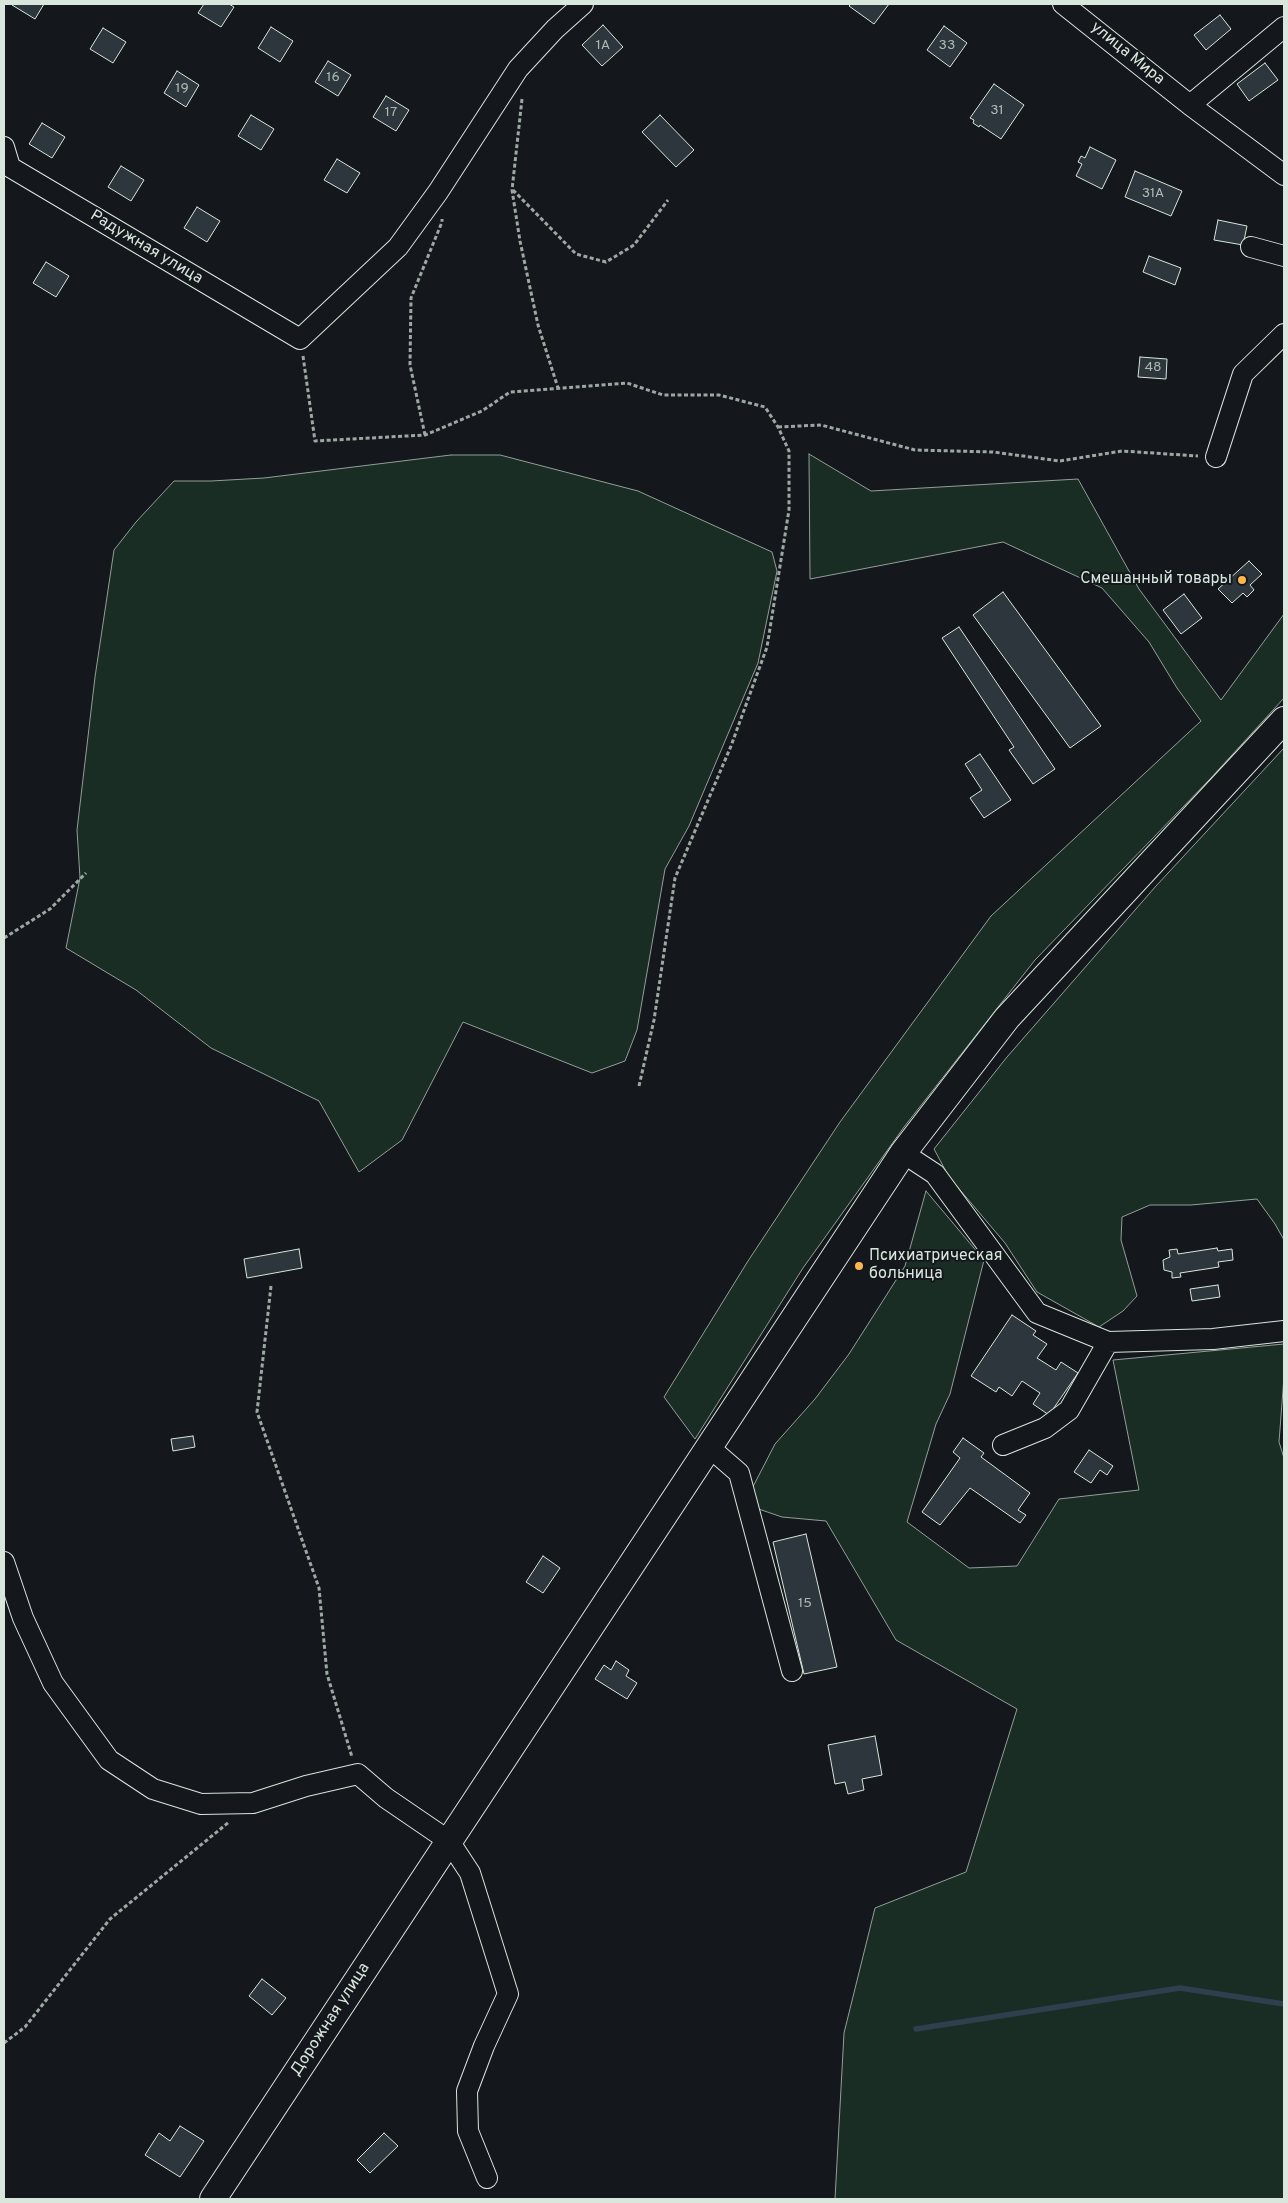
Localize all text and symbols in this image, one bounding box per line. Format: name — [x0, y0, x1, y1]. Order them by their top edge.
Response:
street label: улица Мира — [1086, 18, 1168, 90]
house number: 1А — [596, 38, 610, 54]
house number: 33 — [939, 38, 955, 54]
house number: 16 — [326, 70, 340, 86]
house number: 19 — [175, 81, 189, 97]
house number: 31 — [990, 103, 1004, 119]
house number: 17 — [385, 105, 397, 121]
house number: 31А — [1142, 186, 1164, 202]
street label: Радужная улица — [86, 207, 206, 289]
house number: 48 — [1144, 360, 1162, 376]
place label: Смешанный товары — [1080, 570, 1232, 590]
marker: Смешанный товары — [1236, 574, 1248, 586]
place label: Психиатрическая больница — [869, 1247, 1002, 1285]
marker: Психиатрическая больница — [853, 1260, 865, 1272]
house number: 15 — [798, 1596, 812, 1612]
street label: Дорожная улица — [287, 1960, 375, 2080]

